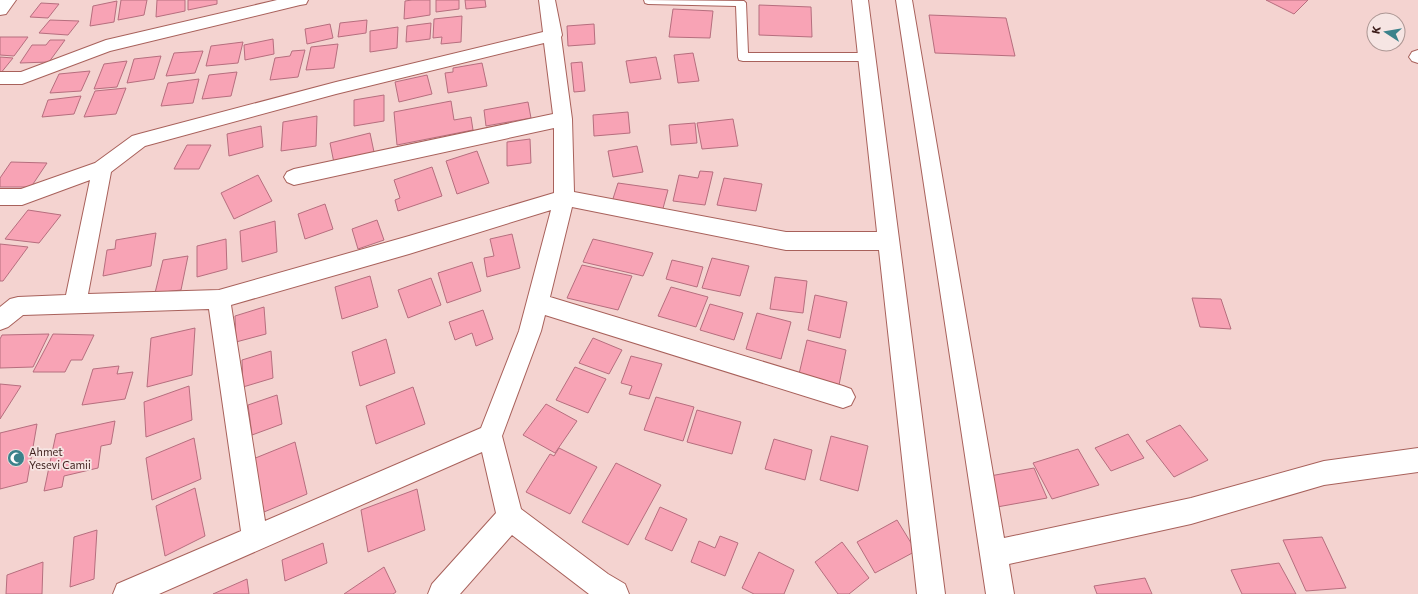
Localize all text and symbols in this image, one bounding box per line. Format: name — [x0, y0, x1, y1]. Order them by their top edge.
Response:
north arrow — [1366, 12, 1406, 52]
text: K — [1369, 24, 1383, 35]
place label: Ahmet Yesevi Camii — [29, 445, 91, 471]
mosque icon: Ahmet Yesevi Camii — [6, 448, 26, 468]

